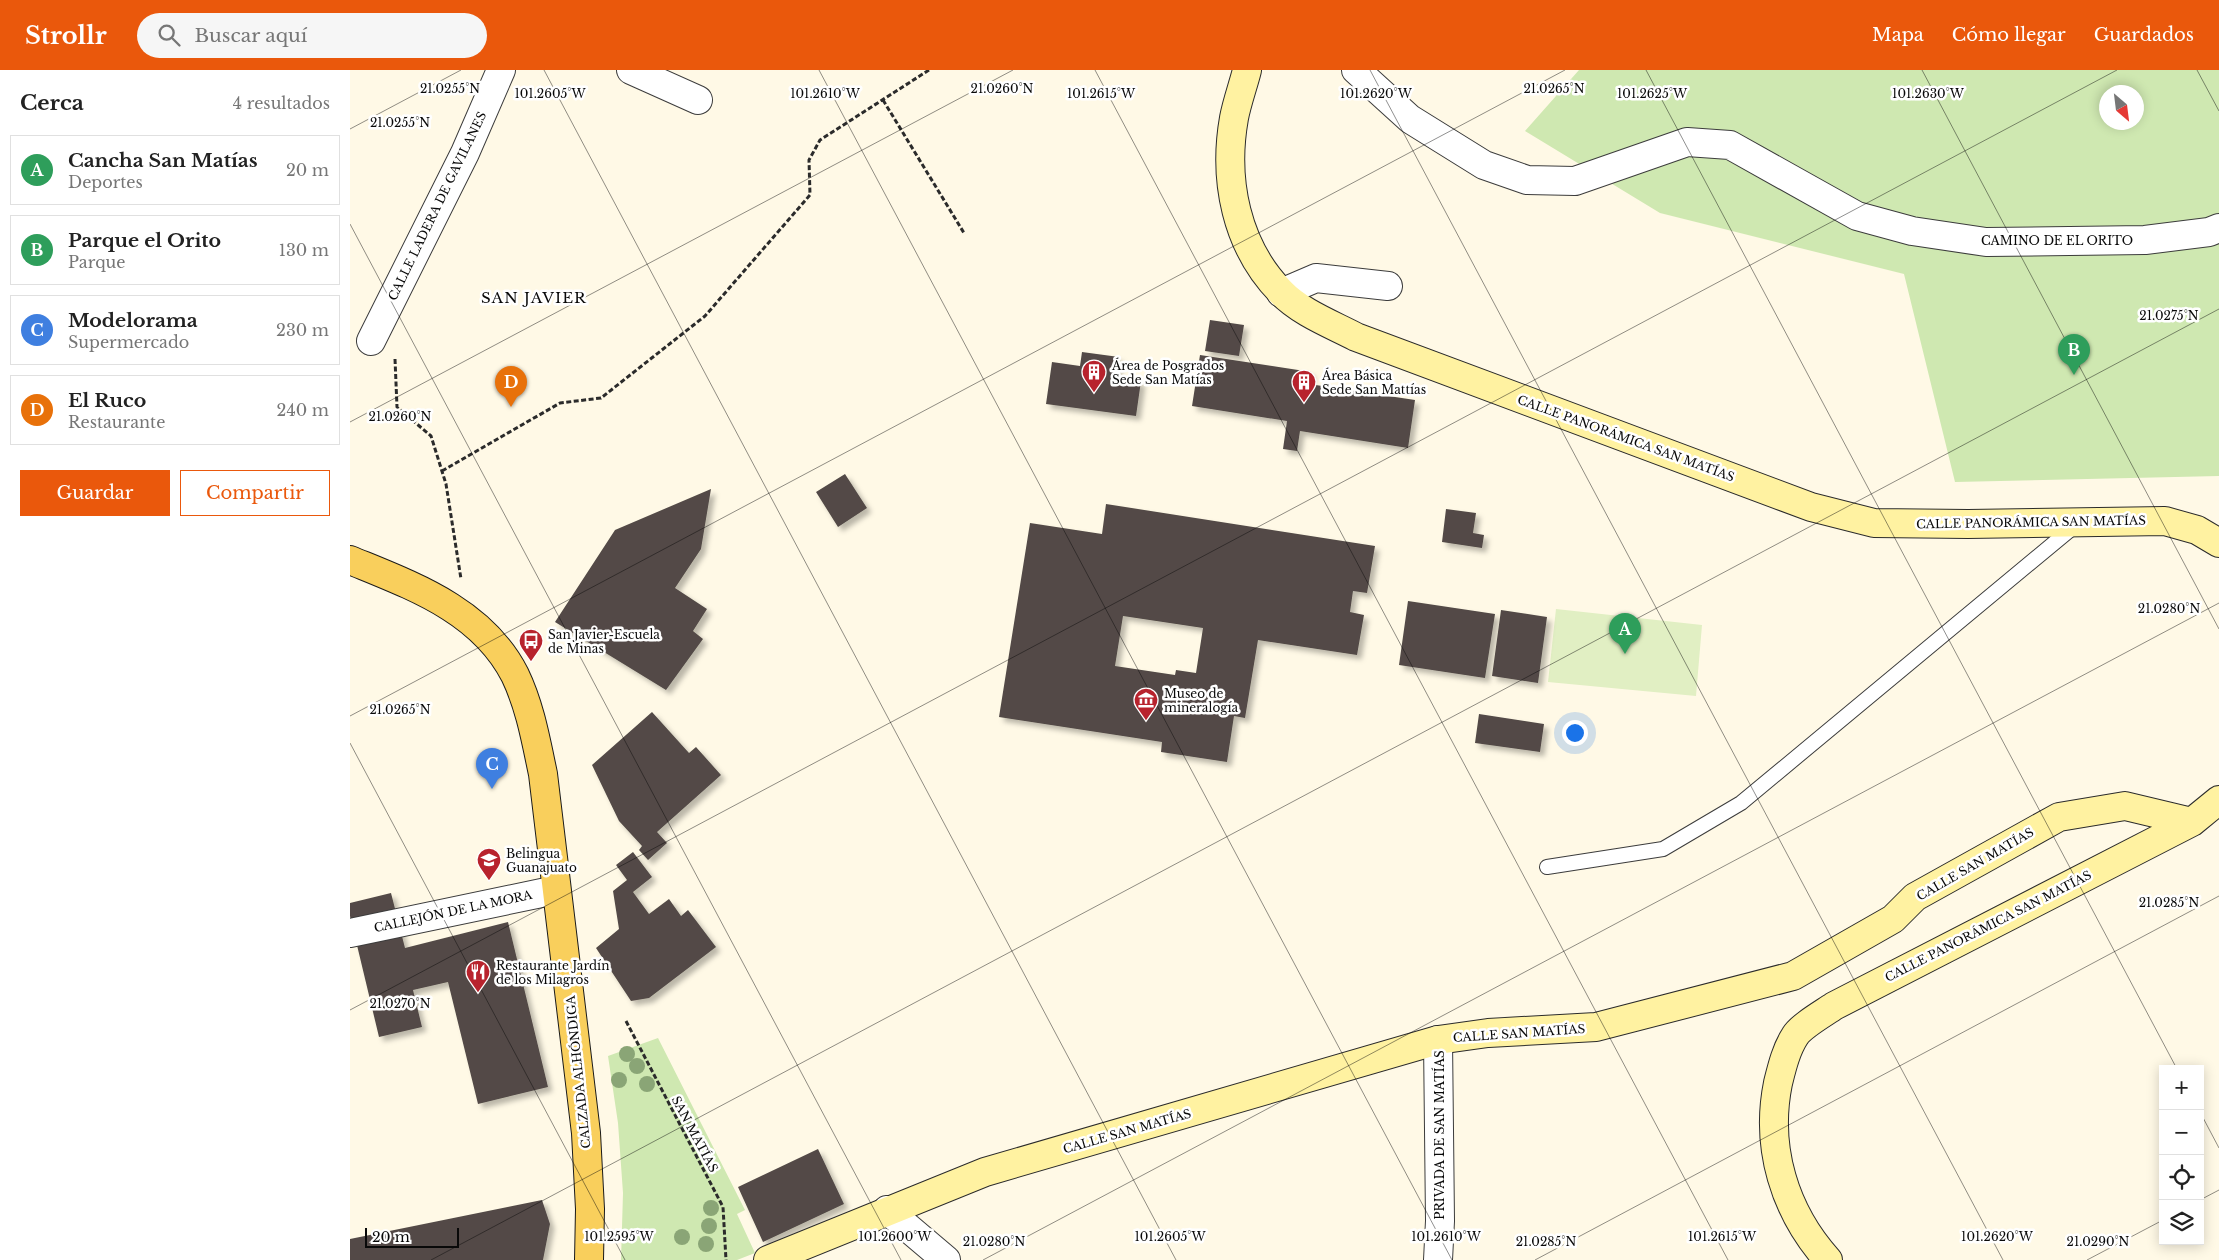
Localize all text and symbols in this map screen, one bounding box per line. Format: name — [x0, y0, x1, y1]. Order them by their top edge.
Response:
search box — [137, 13, 487, 58]
text: Strollr — [25, 21, 107, 50]
icon: search — [155, 21, 183, 49]
text: Buscar aquí — [195, 24, 307, 47]
text: Mapa — [1872, 24, 1924, 46]
text: Cómo llegar — [1952, 24, 2066, 46]
text: Guardados — [2094, 24, 2194, 46]
text: 21.0255°N — [420, 81, 480, 96]
text: 21.0260°N — [971, 81, 1034, 96]
text: 21.0265°N — [1523, 81, 1585, 96]
north arrow — [2099, 85, 2144, 130]
text: 101.2605°W — [514, 86, 586, 101]
text: 101.2610°W — [790, 86, 861, 101]
text: 101.2615°W — [1067, 86, 1136, 101]
text: 101.2620°W — [1340, 86, 1413, 101]
text: 101.2625°W — [1617, 86, 1688, 101]
text: 101.2630°W — [1892, 86, 1965, 101]
text: Cerca — [20, 90, 84, 116]
text: 4 resultados — [233, 93, 330, 113]
street label: CALLE LADERA DE GAVILANES — [385, 109, 489, 303]
text: 21.0255°N — [370, 115, 430, 130]
text: Cancha San Matías — [68, 149, 258, 172]
text: A — [31, 160, 43, 180]
text: 20 m — [286, 160, 329, 180]
text: Deportes — [68, 172, 143, 192]
text: Parque el Orito — [68, 229, 221, 252]
street label: CAMINO DE EL ORITO — [1981, 233, 2133, 248]
text: B — [31, 240, 43, 260]
text: 130 m — [279, 240, 329, 260]
text: Parque — [68, 252, 125, 272]
district label: SAN JAVIER — [481, 288, 587, 307]
text: 21.0275°N — [2139, 308, 2199, 323]
text: Modelorama — [68, 309, 198, 332]
text: C — [30, 320, 44, 340]
text: 230 m — [276, 320, 329, 340]
text: Supermercado — [68, 332, 189, 352]
pin: B — [2058, 334, 2090, 375]
place label: Área de Posgrados Sede San Matías — [1111, 357, 1224, 387]
building icon: Área de Posgrados Sede San Matías — [1081, 359, 1107, 393]
pin: D — [495, 366, 527, 407]
place label: Área Básica Sede San Mattías — [1321, 367, 1426, 397]
building icon: Área Básica Sede San Mattías — [1291, 369, 1317, 403]
text: El Ruco — [68, 389, 146, 412]
street label: CALLE PANORÁMICA SAN MATÍAS — [1515, 391, 1737, 484]
text: D — [30, 400, 44, 420]
text: 240 m — [277, 400, 329, 420]
text: 21.0260°N — [369, 409, 432, 424]
text: Restaurante — [68, 412, 165, 432]
button: Guardar — [20, 470, 170, 516]
button: Compartir — [180, 470, 330, 516]
street label: CALLE PANORÁMICA SAN MATÍAS — [1916, 511, 2146, 532]
text: 21.0280°N — [2138, 601, 2200, 616]
pin: A — [1609, 613, 1641, 654]
place label: San Javier-Escuela de Minas — [548, 627, 660, 656]
bus stop icon: San Javier-Escuela de Minas — [518, 628, 544, 662]
place label: Museo de mineralogía — [1164, 686, 1239, 715]
museum icon: Museo de mineralogía — [1133, 687, 1159, 721]
text: 21.0265°N — [369, 702, 431, 717]
your location — [1562, 720, 1588, 746]
pin: C — [476, 748, 508, 789]
street label: CALLE SAN MATÍAS — [1913, 823, 2036, 904]
place label: Belingua Guanajuato — [506, 846, 577, 875]
school or university icon: Belingua Guanajuato — [476, 847, 502, 881]
street label: CALLE PANORÁMICA SAN MATÍAS — [1882, 866, 2094, 985]
street label: CALLEJÓN DE LA MORA — [372, 886, 534, 935]
text: 21.0285°N — [2139, 895, 2200, 910]
place label: Restaurante Jardín de los Milagros — [496, 958, 609, 987]
restaurant icon: Restaurante Jardín de los Milagros — [465, 959, 491, 993]
street label: CALZADA ALHÓNDIGA — [561, 994, 594, 1149]
text: 21.0270°N — [369, 996, 431, 1011]
street label: CALLE SAN MATÍAS — [1452, 1020, 1586, 1045]
street label: PRIVADA DE SAN MATÍAS — [1431, 1050, 1447, 1220]
map controls — [2159, 1065, 2204, 1245]
button: + — [2159, 1065, 2204, 1110]
street label: SAN MATÍAS — [669, 1093, 722, 1175]
street label: CALLE SAN MATÍAS — [1061, 1104, 1193, 1156]
button: − — [2159, 1110, 2204, 1155]
button: locate — [2159, 1155, 2204, 1200]
button: layers — [2159, 1200, 2204, 1245]
scale bar — [365, 1225, 459, 1248]
text: 20 m — [372, 1228, 410, 1246]
text: 101.2595°W — [584, 1229, 655, 1244]
text: 101.2600°W — [859, 1229, 932, 1244]
text: 101.2605°W — [1134, 1229, 1206, 1244]
text: 101.2610°W — [1411, 1229, 1482, 1244]
text: 101.2615°W — [1688, 1229, 1757, 1244]
text: 101.2620°W — [1961, 1229, 2034, 1244]
text: 21.0280°N — [963, 1234, 1025, 1249]
text: 21.0285°N — [1516, 1234, 1577, 1249]
text: 21.0290°N — [2067, 1234, 2130, 1249]

